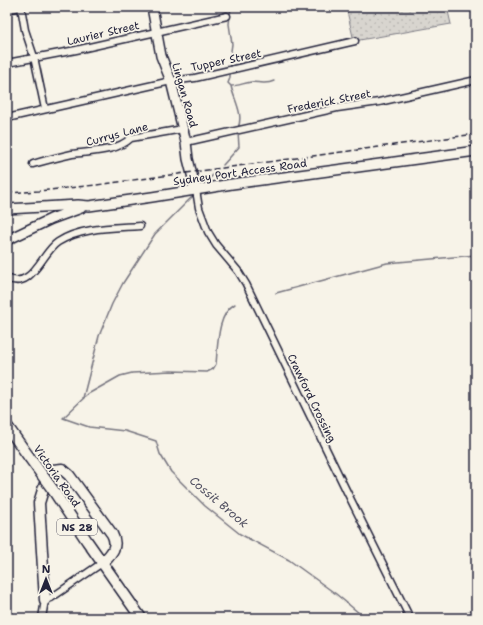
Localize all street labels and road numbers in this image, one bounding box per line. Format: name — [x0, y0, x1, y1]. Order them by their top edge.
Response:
street label: Laurier Street — [65, 18, 141, 49]
street label: Tupper Street — [190, 46, 263, 75]
street label: Lingan Road — [168, 61, 201, 129]
street label: Frederick Street — [286, 86, 372, 117]
street label: Currys Lane — [84, 119, 150, 150]
street label: Sydney Port Access Road — [172, 156, 308, 189]
street label: Crawford Crossing — [284, 351, 340, 445]
street label: Victoria Road — [30, 442, 84, 510]
road number: NS 28 — [57, 519, 97, 535]

